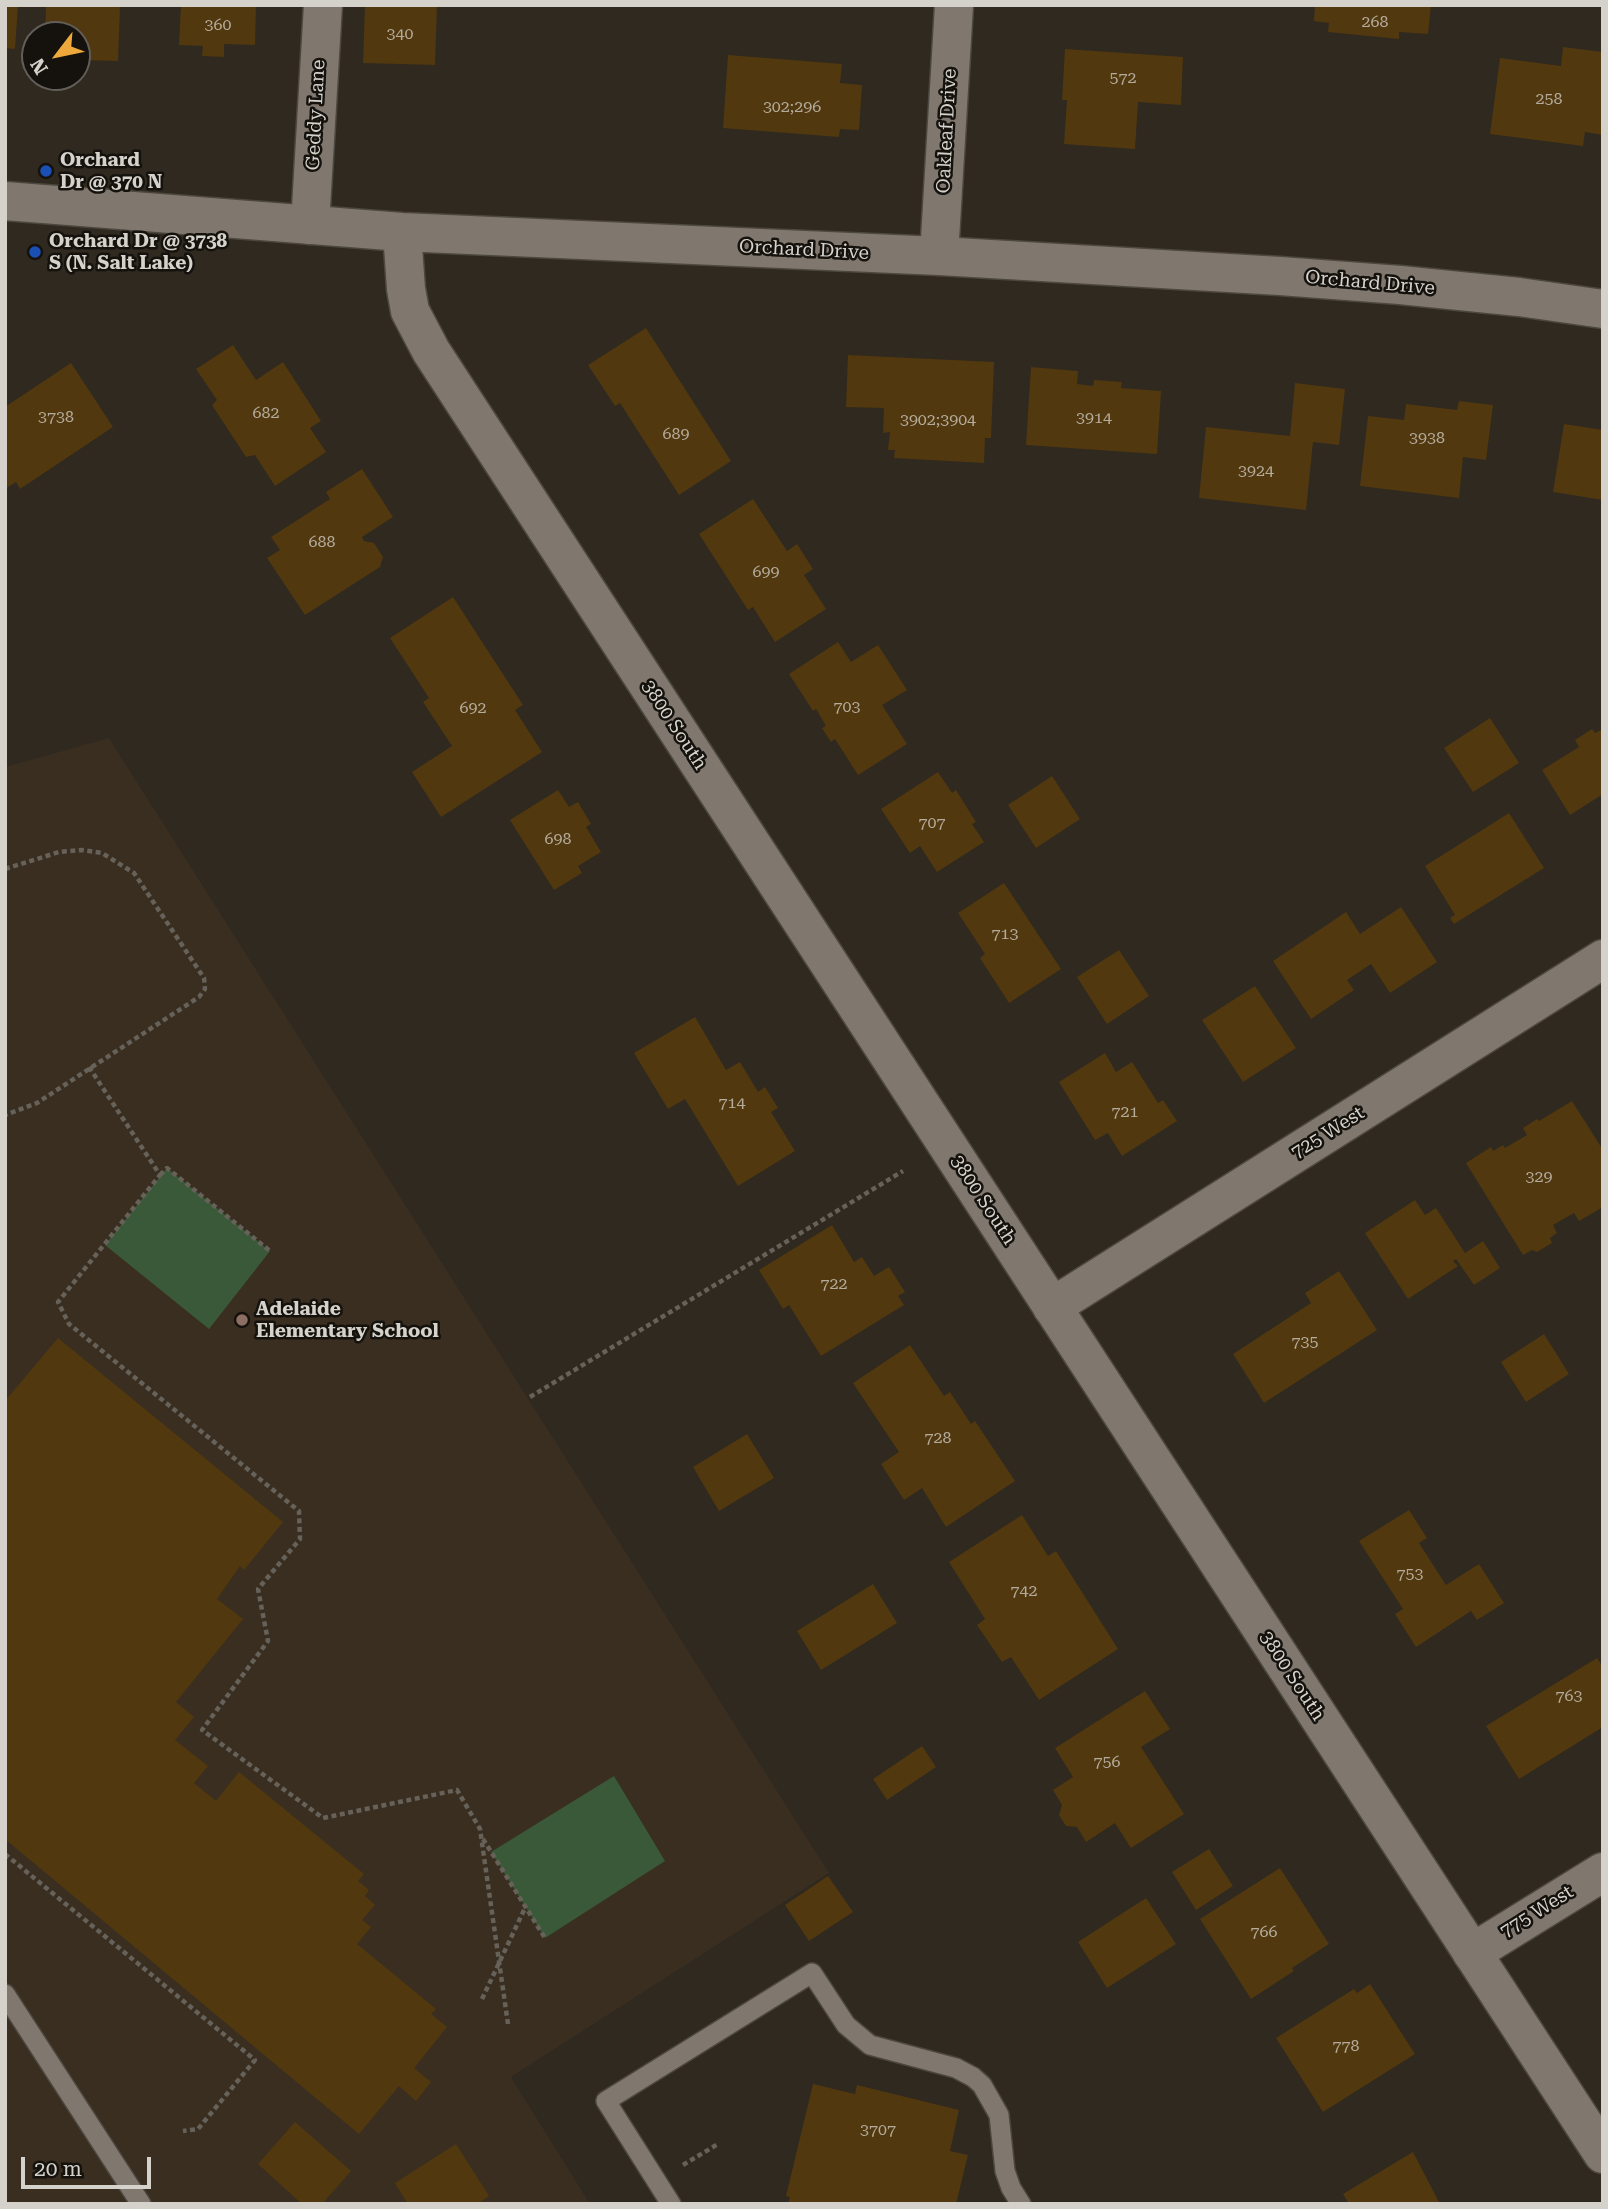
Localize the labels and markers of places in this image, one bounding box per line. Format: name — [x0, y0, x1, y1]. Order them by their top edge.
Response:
place label: Orchard Dr @ 370 N — [60, 149, 162, 193]
marker: Orchard Dr @ 370 N — [38, 163, 54, 179]
place label: Orchard Dr @ 3738 S (N. Salt Lake) — [49, 230, 227, 274]
marker: Orchard Dr @ 3738 S (N. Salt Lake) — [27, 244, 43, 260]
place label: Adelaide Elementary School — [256, 1298, 439, 1342]
marker: Adelaide Elementary School — [234, 1312, 250, 1328]

